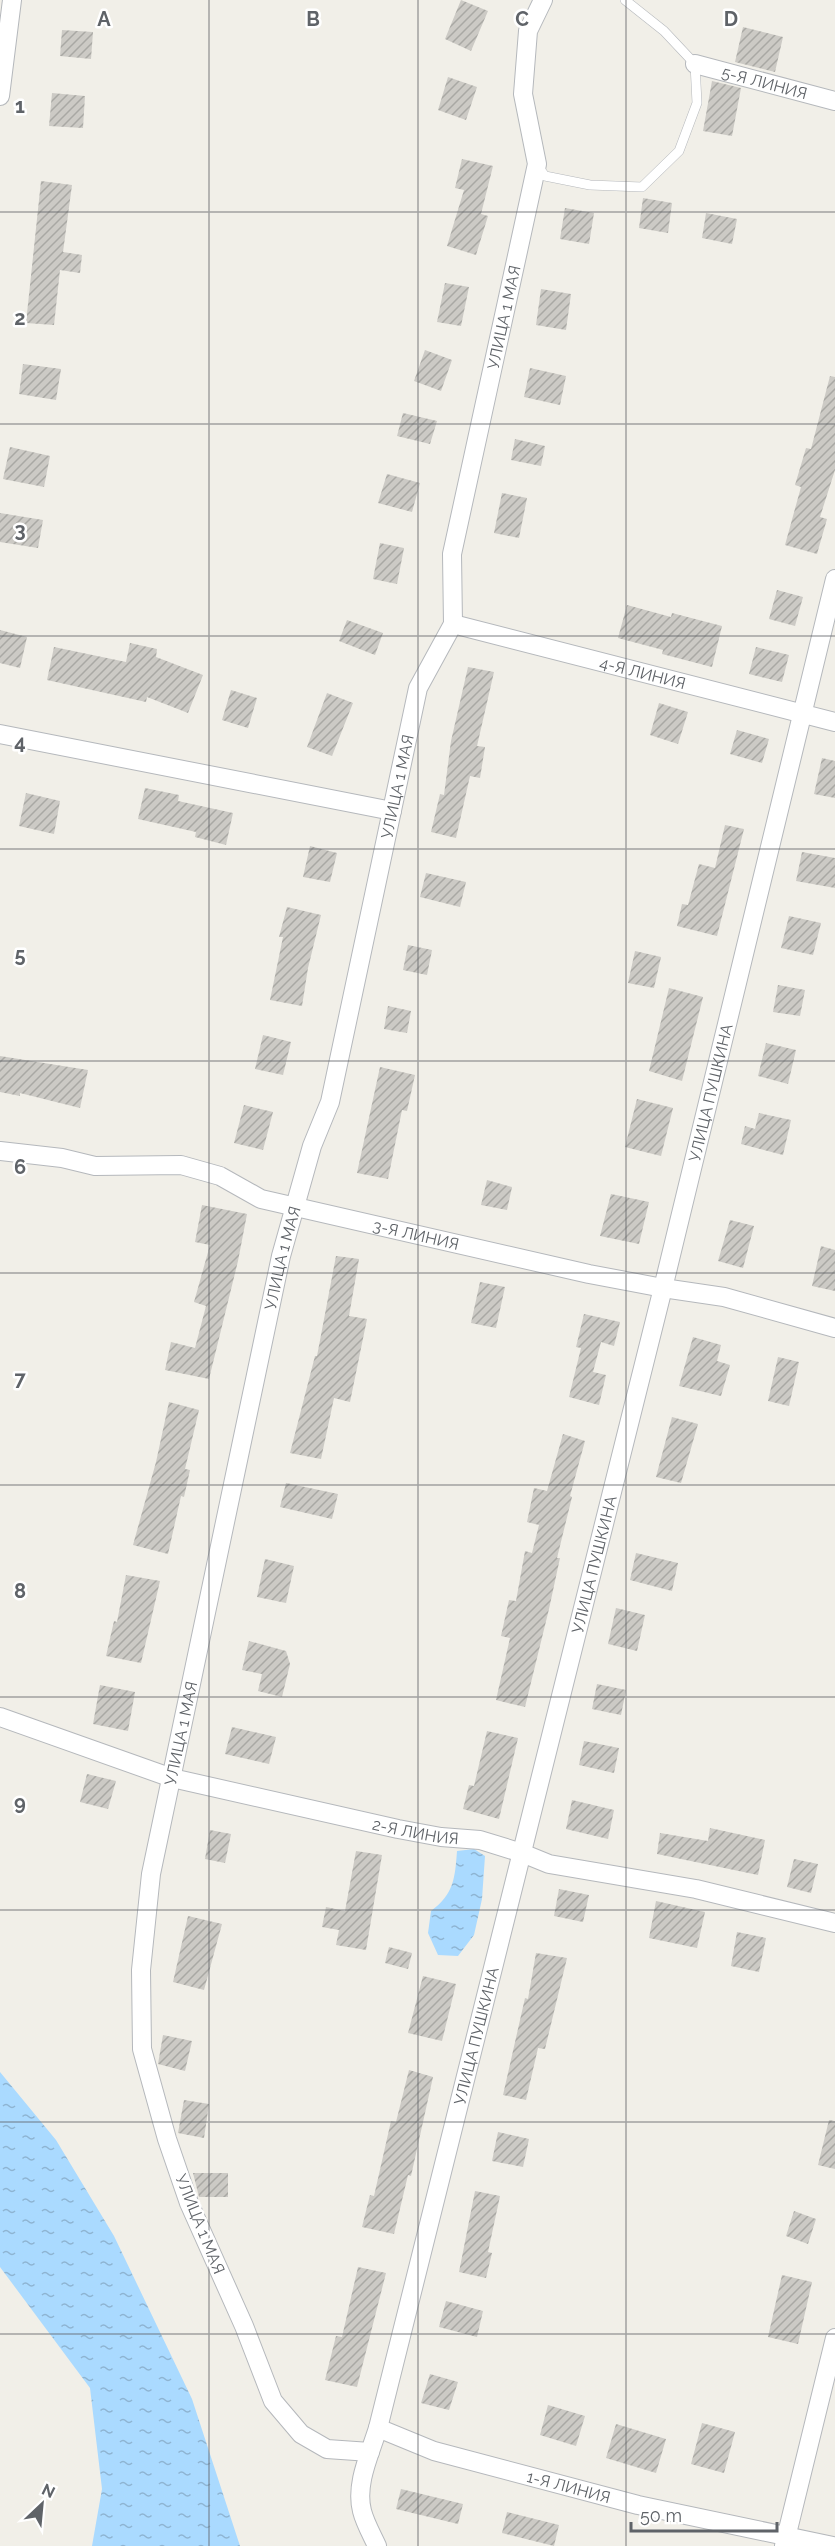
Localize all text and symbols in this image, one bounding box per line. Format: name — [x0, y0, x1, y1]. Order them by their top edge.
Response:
text: A — [97, 7, 111, 31]
text: B — [306, 7, 320, 31]
text: C — [515, 7, 529, 31]
text: D — [724, 7, 738, 31]
street label: 5-Я ЛИНИЯ — [720, 62, 809, 103]
text: 1 — [15, 94, 25, 118]
street label: УЛИЦА 1 МАЯ — [483, 264, 524, 371]
text: 2 — [14, 306, 26, 330]
text: 3 — [14, 518, 26, 542]
street label: 4-Я ЛИНИЯ — [598, 653, 688, 693]
text: 4 — [14, 730, 26, 754]
street label: УЛИЦА 1 МАЯ — [377, 733, 417, 840]
text: 5 — [14, 943, 26, 967]
street label: УЛИЦА ПУШКИНА — [685, 1022, 736, 1164]
text: 6 — [14, 1155, 26, 1179]
street label: УЛИЦА 1 МАЯ — [260, 1204, 304, 1311]
street label: 3-Я ЛИНИЯ — [371, 1215, 461, 1253]
text: 7 — [14, 1367, 26, 1391]
street label: УЛИЦА ПУШКИНА — [568, 1493, 620, 1635]
text: 8 — [14, 1579, 26, 1603]
street label: УЛИЦА 1 МАЯ — [160, 1679, 201, 1787]
text: 9 — [14, 1791, 26, 1815]
street label: 2-Я ЛИНИЯ — [371, 1814, 459, 1848]
street label: УЛИЦА ПУШКИНА — [450, 1965, 502, 2107]
street label: УЛИЦА 1 МАЯ — [171, 2171, 229, 2277]
street label: 1-Я ЛИНИЯ — [525, 2467, 613, 2507]
north arrow — [12, 2474, 72, 2534]
text: N — [39, 2480, 58, 2502]
scale bar — [631, 2495, 776, 2533]
text: 50 m — [640, 2505, 682, 2526]

